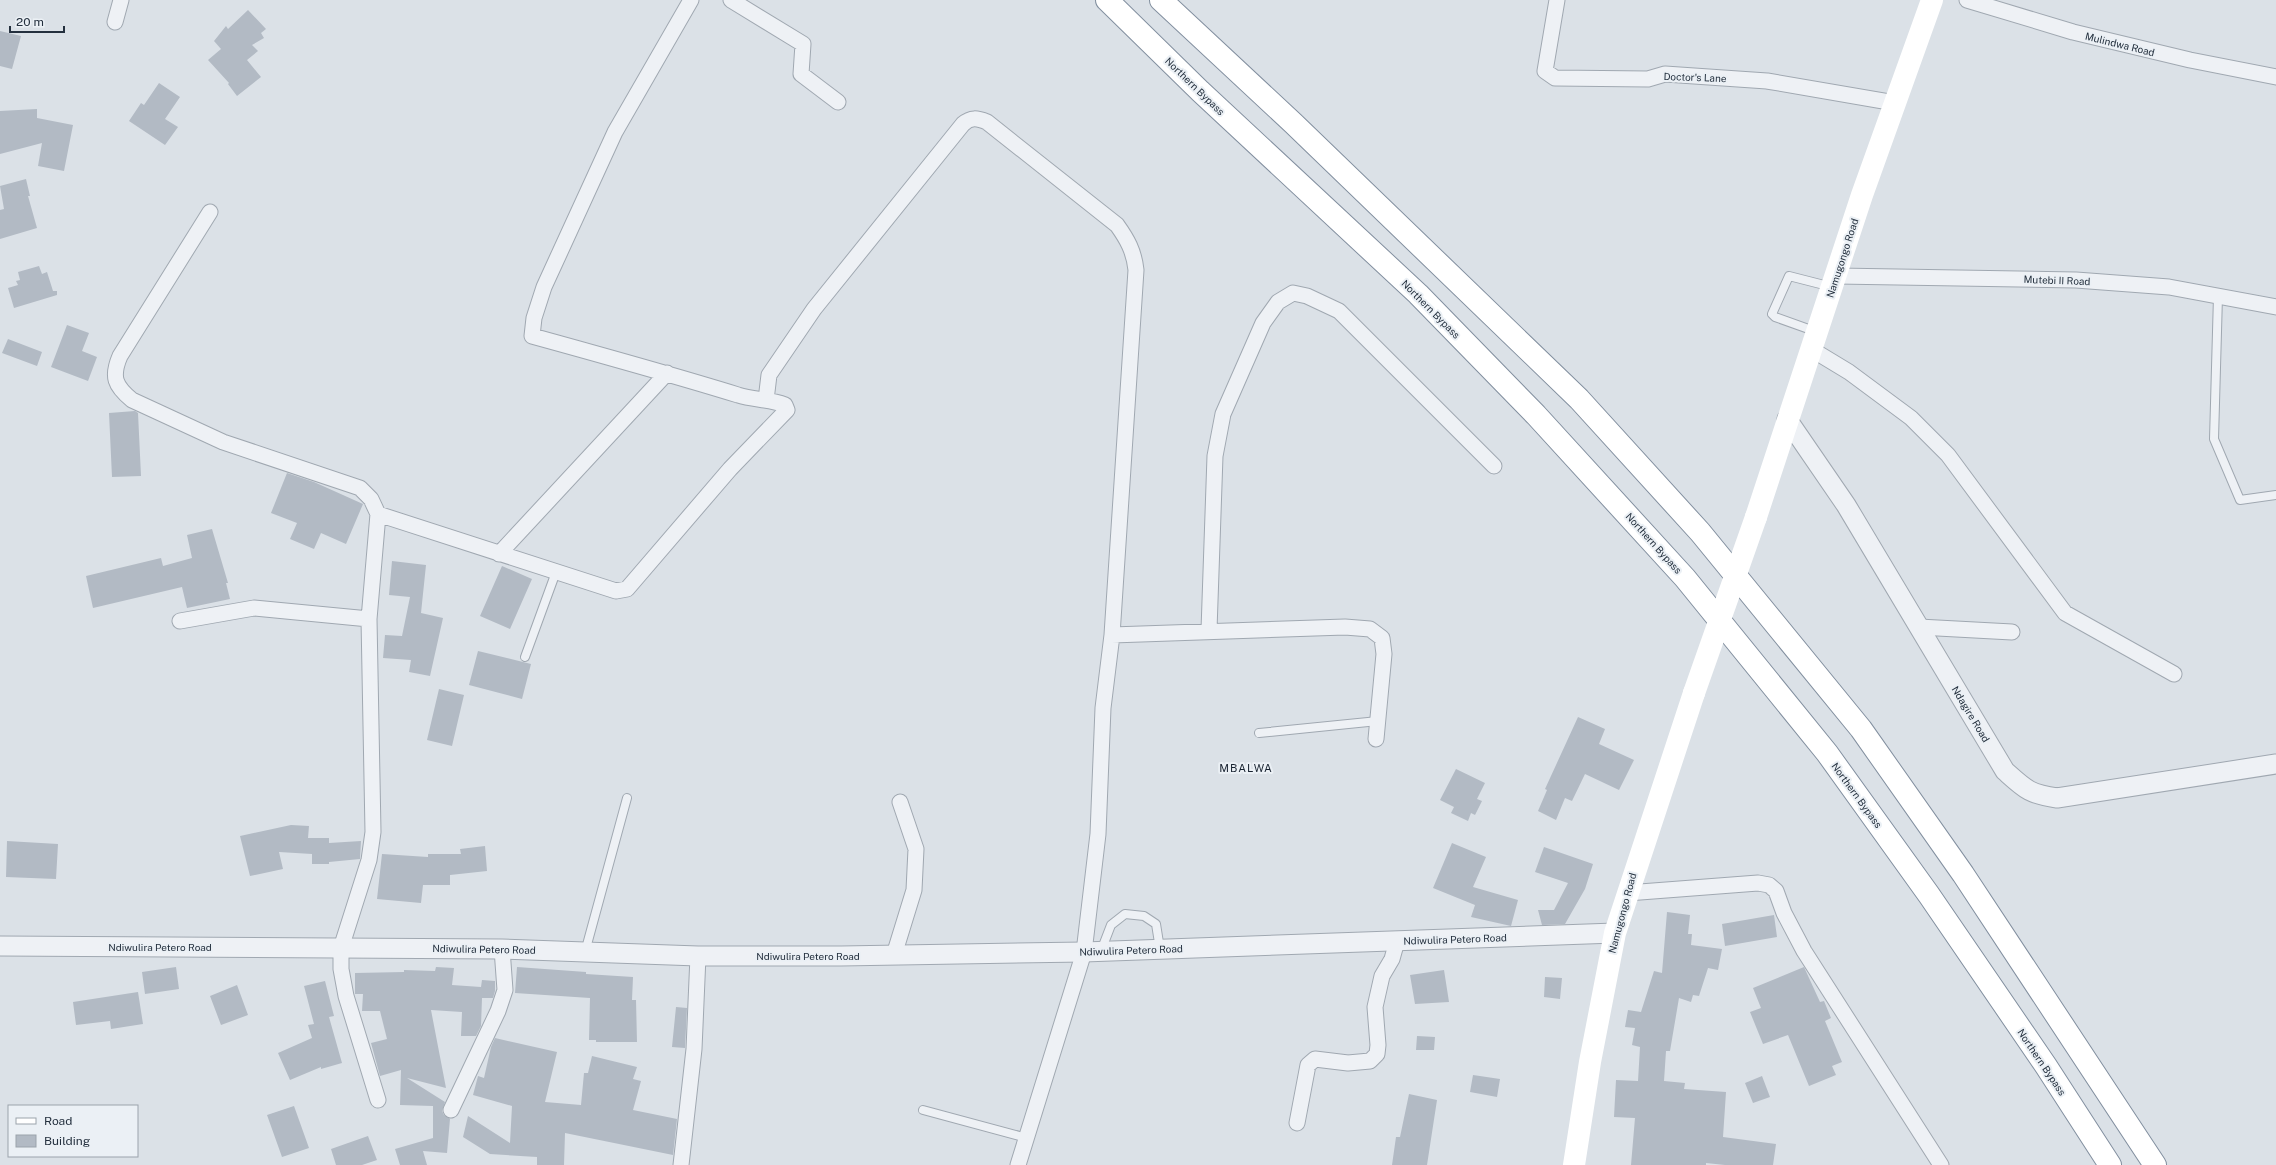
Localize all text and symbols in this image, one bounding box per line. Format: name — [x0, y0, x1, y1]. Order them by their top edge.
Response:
scale bar — [10, 8, 64, 34]
text: 20 m — [16, 15, 44, 29]
street label: Mulindwa Road — [2084, 30, 2156, 58]
street label: Northern Bypass — [1163, 55, 1227, 117]
street label: Doctor's Lane — [1663, 70, 1727, 84]
street label: Namugongo Road — [1824, 217, 1860, 299]
street label: Mutebi II Road — [2023, 273, 2091, 287]
street label: Northern Bypass — [1399, 277, 1463, 341]
street label: Northern Bypass — [1624, 510, 1684, 576]
street label: Ndagire Road — [1950, 684, 1992, 744]
street label: Northern Bypass — [1829, 760, 1885, 830]
district label: MBALWA — [1219, 762, 1273, 774]
street label: Namugongo Road — [1605, 871, 1639, 955]
street label: Ndiwulira Petero Road — [1403, 931, 1507, 947]
street label: Ndiwulira Petero Road — [108, 941, 212, 953]
street label: Ndiwulira Petero Road — [432, 942, 536, 956]
street label: Ndiwulira Petero Road — [1079, 942, 1183, 958]
street label: Ndiwulira Petero Road — [756, 950, 860, 962]
street label: Northern Bypass — [2015, 1026, 2069, 1098]
legend — [8, 1105, 138, 1157]
text: Road — [44, 1114, 72, 1128]
text: Building — [44, 1134, 90, 1148]

